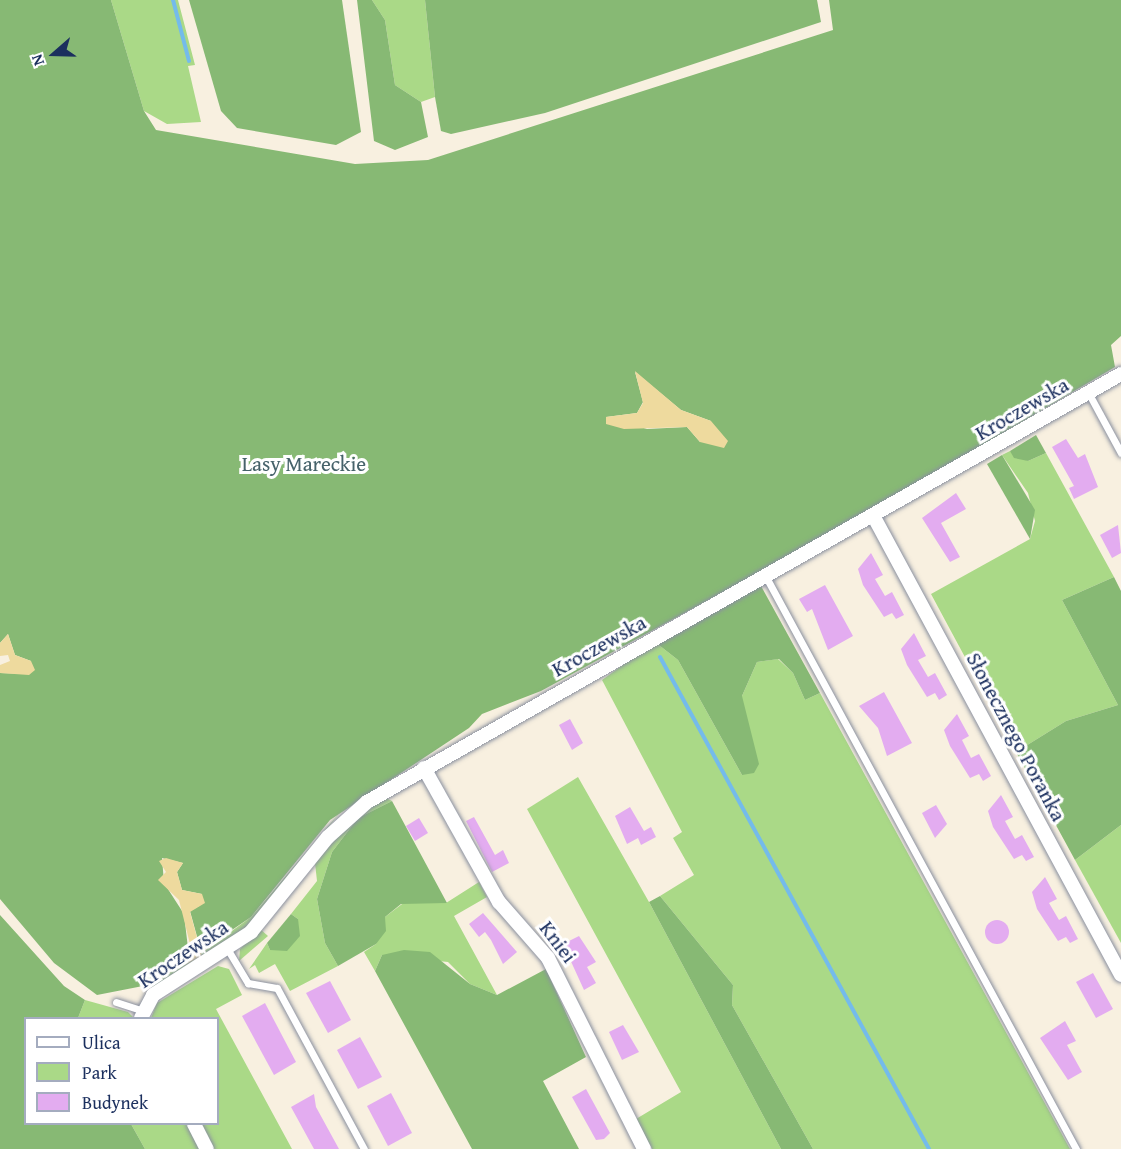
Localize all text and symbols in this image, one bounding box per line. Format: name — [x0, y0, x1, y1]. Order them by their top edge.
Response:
north arrow — [24, 24, 84, 84]
text: N — [24, 51, 50, 69]
street label: Kroczewska — [971, 372, 1073, 446]
park label: Lasy Mareckie — [242, 451, 366, 477]
street label: Kroczewska — [548, 610, 650, 682]
street label: Słonecznego Poranka — [961, 648, 1071, 826]
street label: Kroczewska — [133, 915, 233, 993]
street label: Kniei — [534, 916, 582, 968]
legend — [24, 1017, 219, 1125]
text: Ulica — [82, 1029, 120, 1056]
text: Park — [82, 1059, 117, 1086]
text: Budynek — [82, 1089, 148, 1116]

